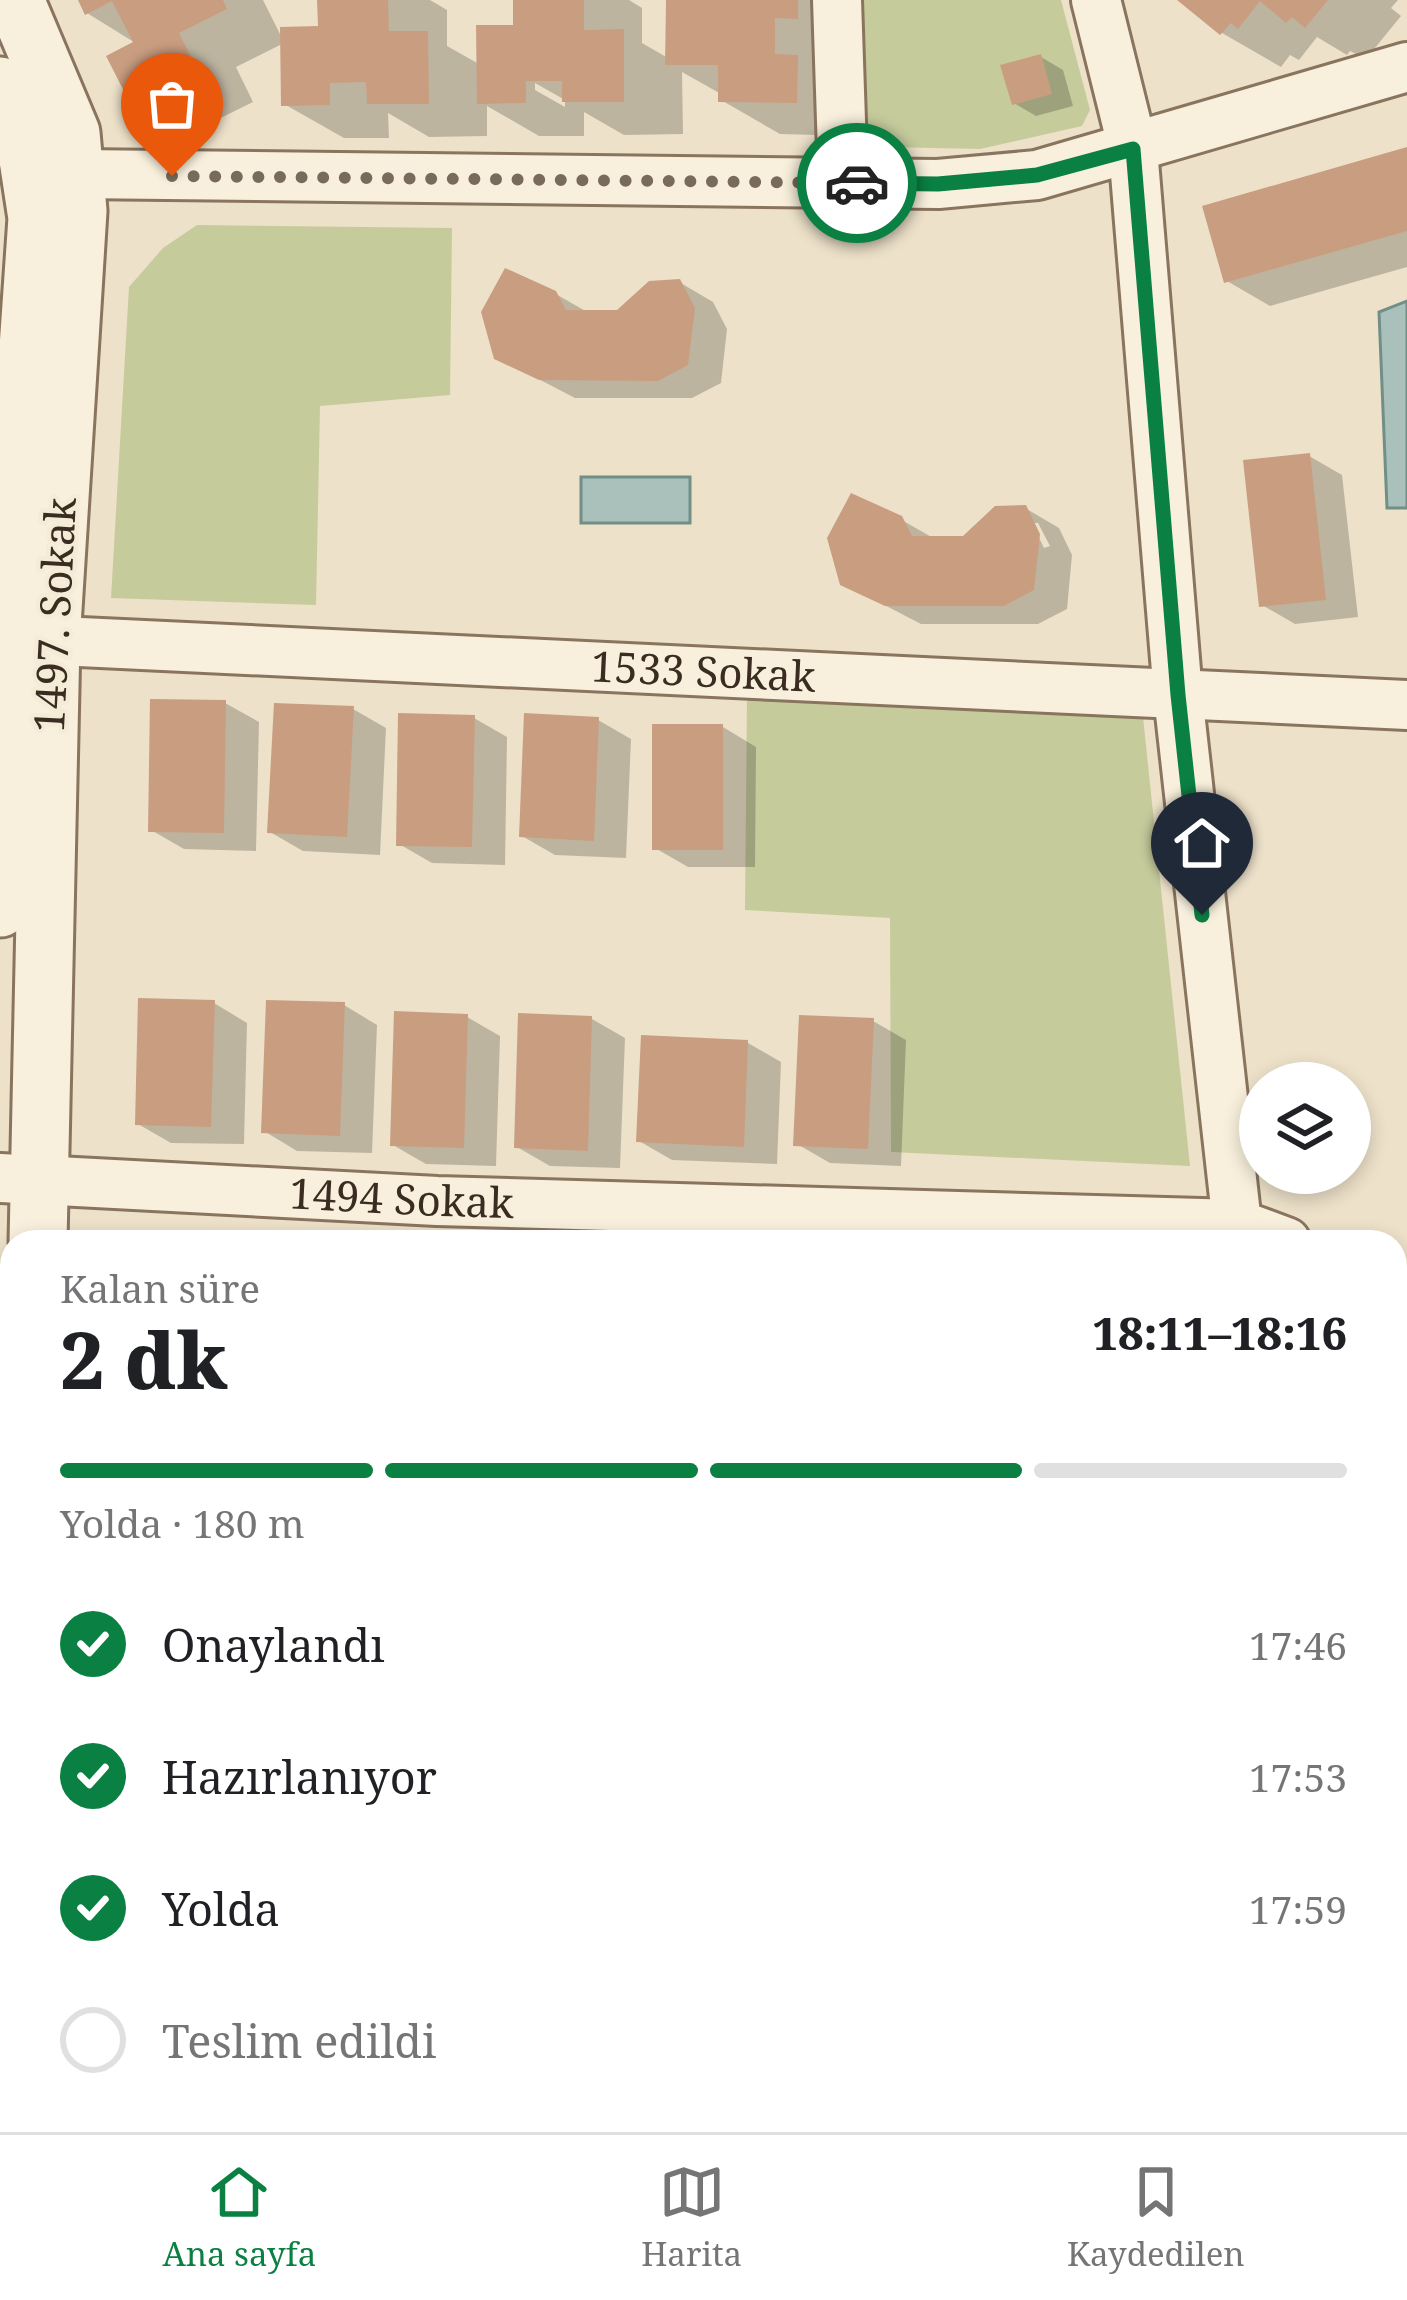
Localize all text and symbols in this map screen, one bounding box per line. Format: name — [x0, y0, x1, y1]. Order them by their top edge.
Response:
pin — [121, 53, 223, 176]
icon: bag — [139, 71, 205, 137]
courier — [797, 123, 917, 243]
icon: car — [824, 150, 890, 216]
street label: 1497. Sokak — [19, 496, 88, 734]
street label: 1533 Sokak — [590, 636, 817, 704]
pin — [1151, 792, 1253, 915]
icon: home — [1169, 810, 1235, 876]
map controls — [1239, 1062, 1371, 1194]
button: layers — [1239, 1062, 1371, 1194]
street label: 1494 Sokak — [288, 1163, 515, 1230]
text: Kalan süre — [60, 1261, 260, 1314]
text: 18:11–18:16 — [1092, 1302, 1347, 1363]
text: 2 dk — [60, 1306, 227, 1412]
text: Yolda · 180 m — [60, 1496, 305, 1549]
icon: check — [60, 1611, 126, 1677]
text: Onaylandı — [162, 1614, 385, 1675]
text: 17:46 — [1249, 1618, 1347, 1671]
icon: check — [60, 1743, 126, 1809]
text: Hazırlanıyor — [162, 1746, 437, 1807]
text: 17:53 — [1249, 1750, 1347, 1803]
icon: check — [60, 1875, 126, 1941]
text: Yolda — [162, 1878, 280, 1939]
text: 17:59 — [1249, 1882, 1347, 1935]
text: Teslim edildi — [162, 2010, 436, 2071]
tab: Ana sayfa — [162, 2159, 316, 2276]
tab: Harita — [641, 2159, 742, 2276]
tab: Kaydedilen — [1067, 2159, 1245, 2276]

